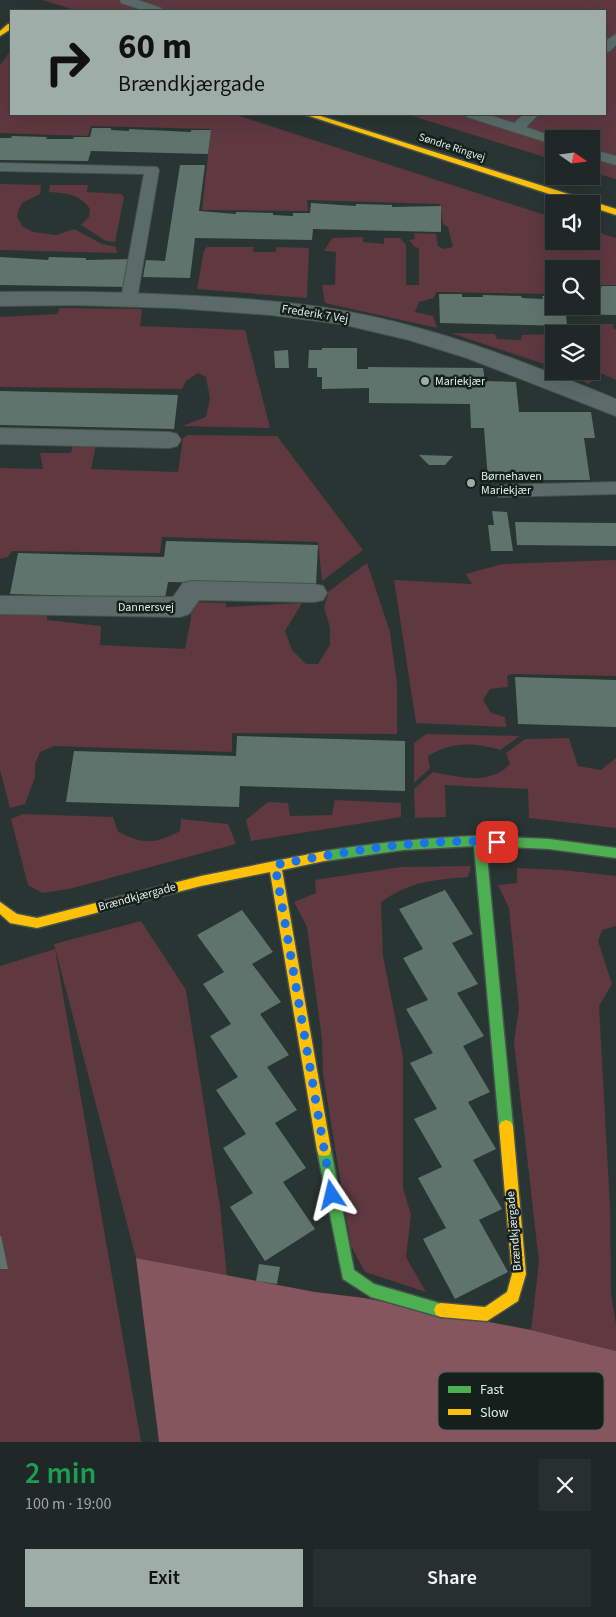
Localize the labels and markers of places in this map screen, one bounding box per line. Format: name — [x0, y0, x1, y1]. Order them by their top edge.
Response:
place label: Mariekjær — [435, 373, 486, 390]
marker: Mariekjær — [419, 375, 431, 387]
place label: Børnehaven Mariekjær — [481, 468, 542, 499]
marker: Børnehaven Mariekjær — [465, 477, 477, 489]
pin — [476, 821, 518, 863]

